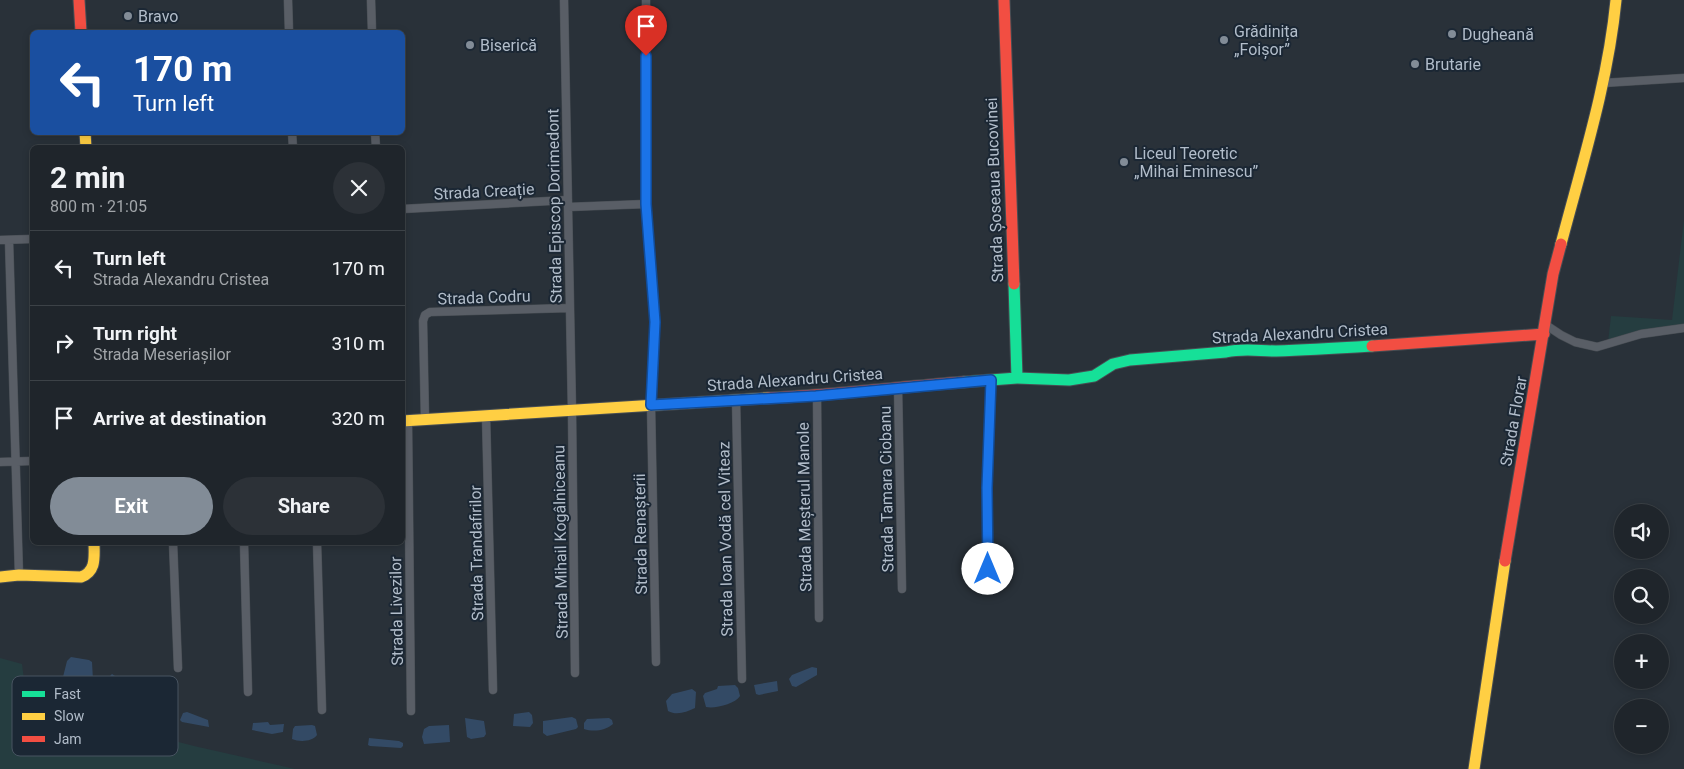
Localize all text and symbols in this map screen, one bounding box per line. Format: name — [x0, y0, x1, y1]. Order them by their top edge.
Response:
pin — [625, 5, 667, 56]
place label: Bravo — [138, 7, 178, 26]
marker: Bravo — [122, 10, 134, 22]
icon: arrive — [632, 12, 660, 40]
place label: Grădinița „Foișor” — [1234, 22, 1298, 60]
place label: Dugheană — [1462, 25, 1534, 44]
marker: Dugheană — [1446, 28, 1458, 40]
marker: Grădinița „Foișor” — [1218, 34, 1230, 46]
place label: Biserică — [480, 36, 537, 55]
marker: Biserică — [464, 39, 476, 51]
text: 170 m — [133, 49, 232, 90]
icon: left — [50, 50, 115, 115]
place label: Brutarie — [1425, 55, 1481, 74]
marker: Brutarie — [1409, 58, 1421, 70]
text: Turn left — [133, 91, 214, 116]
street label: Strada Șoseaua Bucovinei — [982, 97, 1008, 283]
street label: Strada Episcop Dorimedont — [543, 109, 566, 303]
place label: Liceul Teoretic „Mihai Eminescu” — [1134, 144, 1259, 181]
marker: Liceul Teoretic „Mihai Eminescu” — [1118, 156, 1130, 168]
text: 2 min — [50, 160, 125, 195]
button: close — [333, 162, 385, 214]
street label: Strada Creație — [433, 179, 535, 205]
text: 800 m · 21:05 — [50, 197, 147, 216]
text: Turn left — [93, 247, 166, 270]
icon: left — [50, 254, 78, 282]
text: 170 m — [332, 257, 385, 280]
text: Strada Alexandru Cristea — [93, 270, 269, 289]
street label: Strada Codru — [437, 286, 531, 309]
street label: Strada Alexandru Cristea — [1212, 319, 1388, 348]
text: Turn right — [93, 322, 177, 345]
icon: right — [50, 329, 78, 357]
text: 310 m — [332, 332, 385, 355]
text: Strada Meseriașilor — [93, 345, 231, 364]
street label: Strada Alexandru Cristea — [707, 364, 884, 395]
street label: Strada Florar — [1496, 374, 1531, 468]
icon: arrive — [50, 404, 78, 432]
street label: Strada Tamara Ciobanu — [876, 406, 897, 572]
text: Arrive at destination — [93, 407, 266, 430]
text: 320 m — [332, 407, 385, 430]
street label: Strada Meșterul Manole — [794, 422, 816, 592]
street label: Strada Ioan Vodă cel Viteaz — [714, 441, 737, 637]
street label: Strada Mihail Kogâlniceanu — [549, 445, 572, 639]
street label: Strada Renașterii — [630, 473, 652, 595]
button: Exit — [50, 477, 213, 535]
button: Share — [223, 477, 385, 535]
street label: Strada Trandafirilor — [466, 484, 487, 621]
map controls — [1614, 504, 1669, 754]
button: sound — [1614, 504, 1669, 559]
position arrow — [961, 542, 1013, 594]
street label: Strada Livezilor — [386, 556, 407, 666]
button: search — [1614, 569, 1669, 624]
button: + — [1614, 634, 1669, 689]
legend — [12, 676, 178, 756]
text: Fast — [54, 686, 81, 702]
button: − — [1614, 699, 1669, 754]
text: Slow — [54, 708, 85, 724]
text: Jam — [54, 731, 82, 747]

